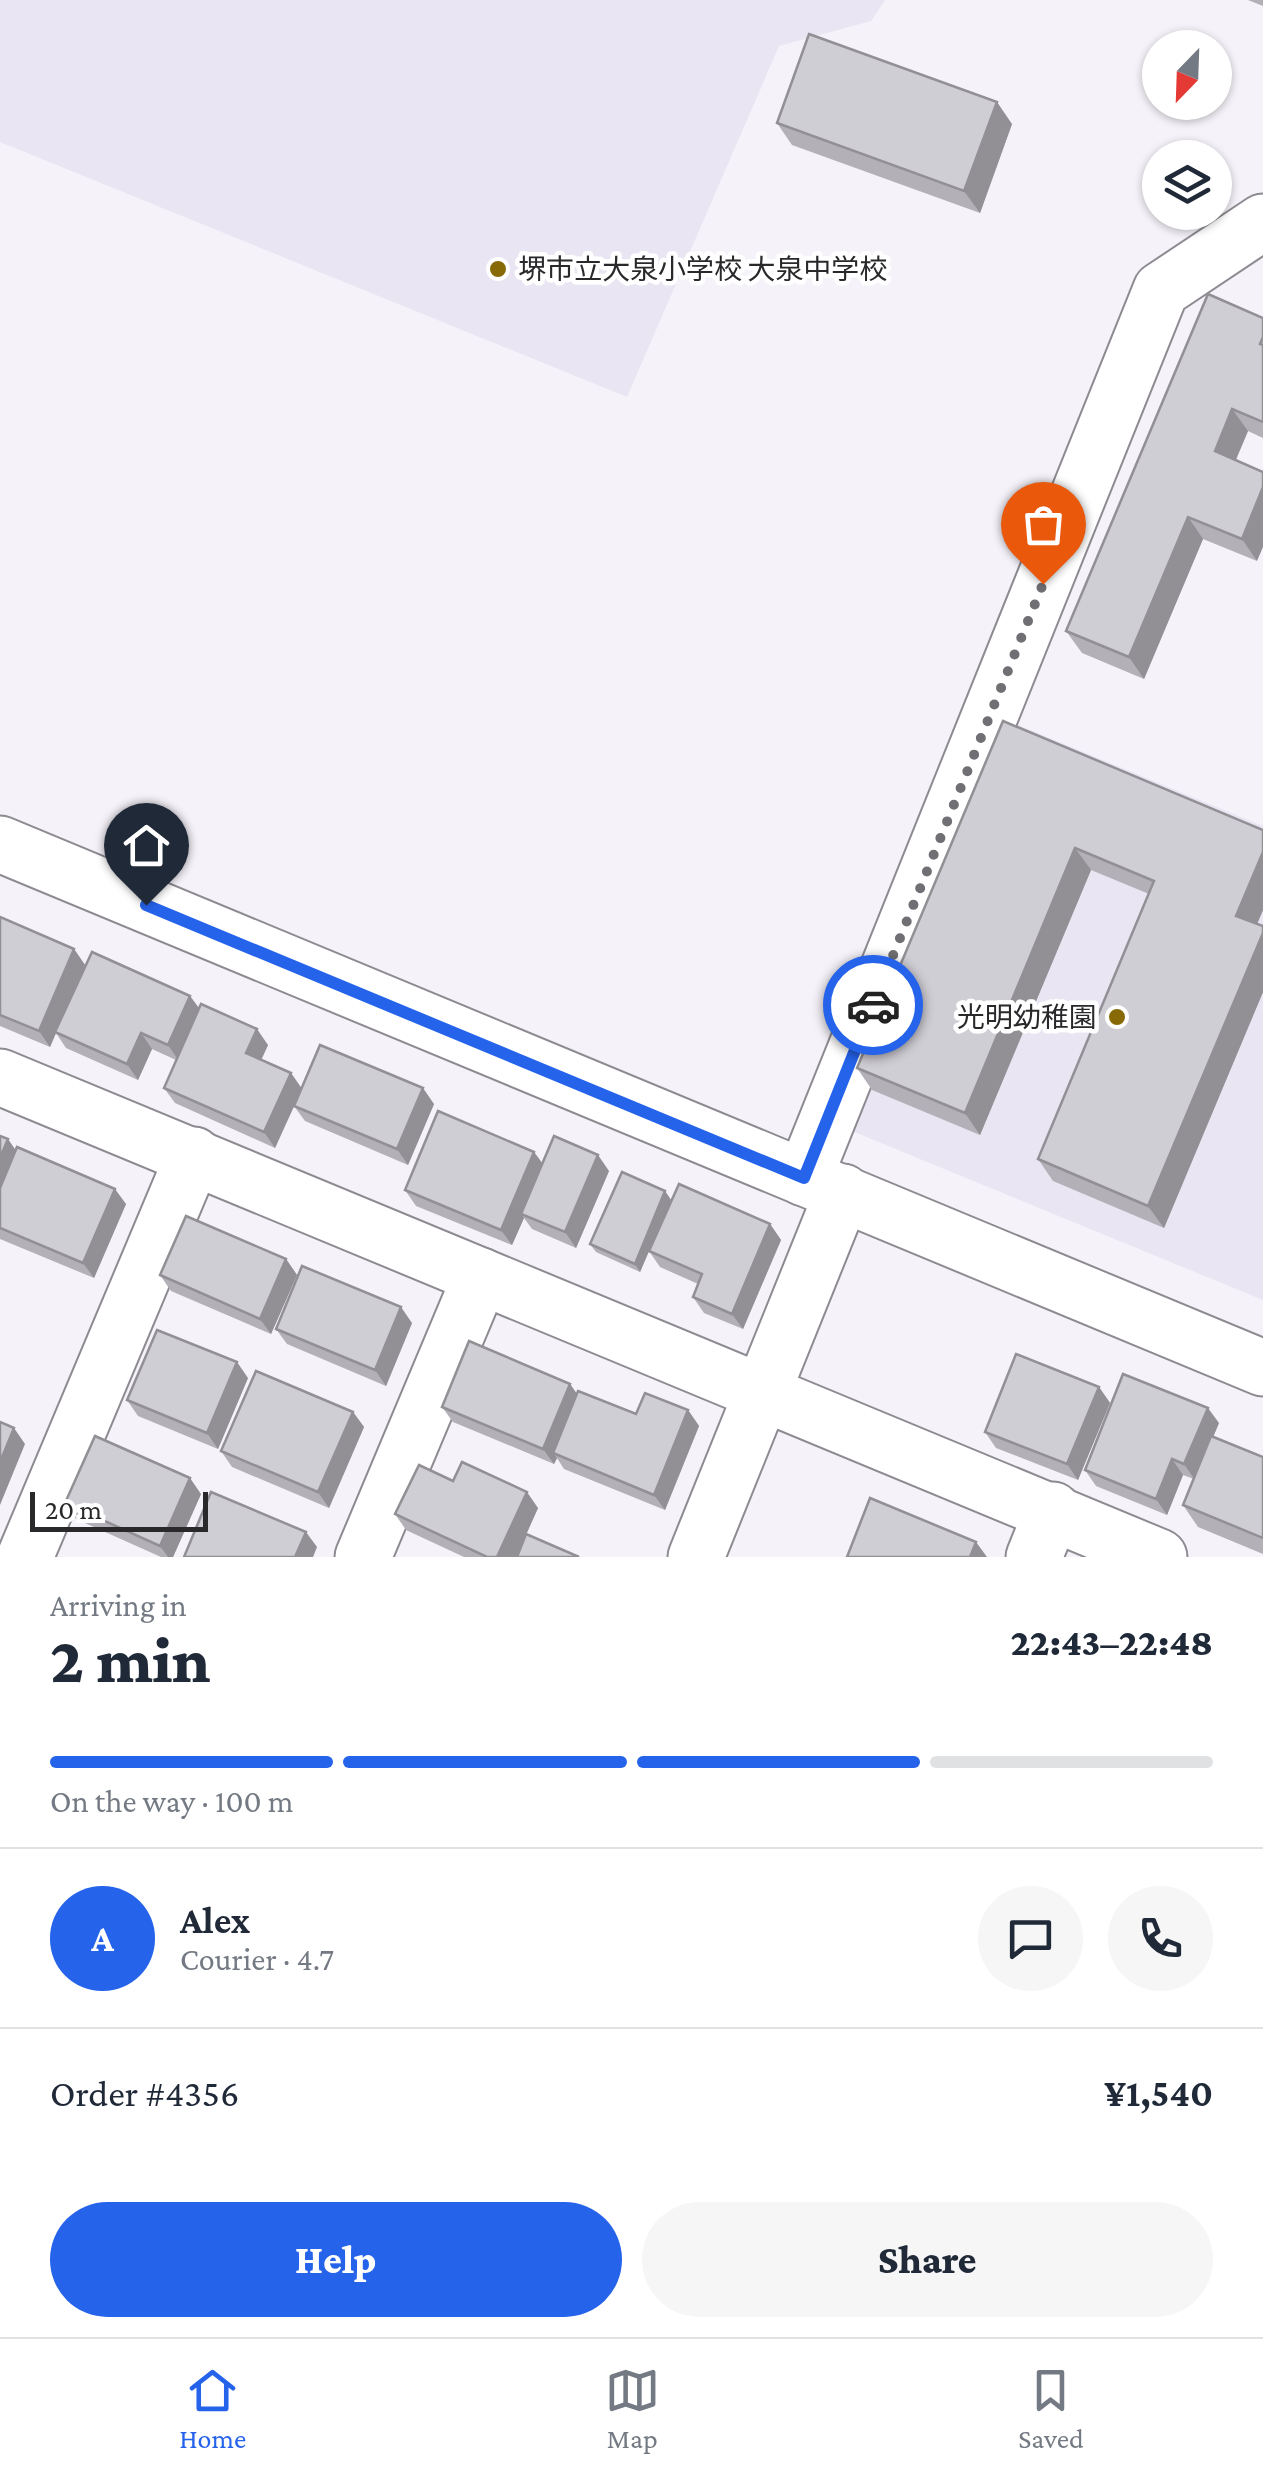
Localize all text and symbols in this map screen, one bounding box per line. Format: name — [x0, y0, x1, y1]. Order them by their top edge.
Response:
north arrow — [1142, 30, 1232, 120]
map controls — [1142, 30, 1232, 230]
button: layers — [1142, 140, 1232, 230]
place label: 堺市立大泉小学校 大泉中学校 — [518, 254, 887, 285]
marker: 堺市立大泉小学校 大泉中学校 — [487, 258, 509, 280]
pin — [1001, 482, 1086, 585]
icon: bag — [1016, 497, 1071, 552]
pin — [104, 803, 189, 906]
icon: home — [119, 818, 174, 873]
courier — [823, 955, 923, 1055]
icon: car — [846, 978, 901, 1033]
place label: 光明幼稚園 — [957, 1002, 1097, 1033]
marker: 光明幼稚園 — [1106, 1006, 1128, 1028]
scale bar — [30, 1487, 208, 1532]
text: 20 m — [45, 1494, 102, 1525]
text: Arriving in — [50, 1587, 187, 1623]
text: 22:43–22:48 — [1010, 1621, 1213, 1663]
text: 2 min — [50, 1624, 211, 1696]
text: On the way · 100 m — [50, 1783, 293, 1819]
button: chat — [978, 1886, 1083, 1991]
button: phone — [1108, 1886, 1213, 1991]
text: Alex — [180, 1899, 250, 1941]
text: A — [91, 1917, 114, 1959]
text: Courier · 4.7 — [180, 1941, 334, 1977]
text: Order #4356 — [50, 2072, 239, 2114]
text: ¥1,540 — [1104, 2072, 1213, 2114]
button: Help — [50, 2202, 622, 2317]
button: Share — [642, 2202, 1213, 2317]
tab: Home — [179, 2363, 246, 2454]
tab: Map — [605, 2363, 660, 2454]
tab: Saved — [1018, 2363, 1084, 2454]

